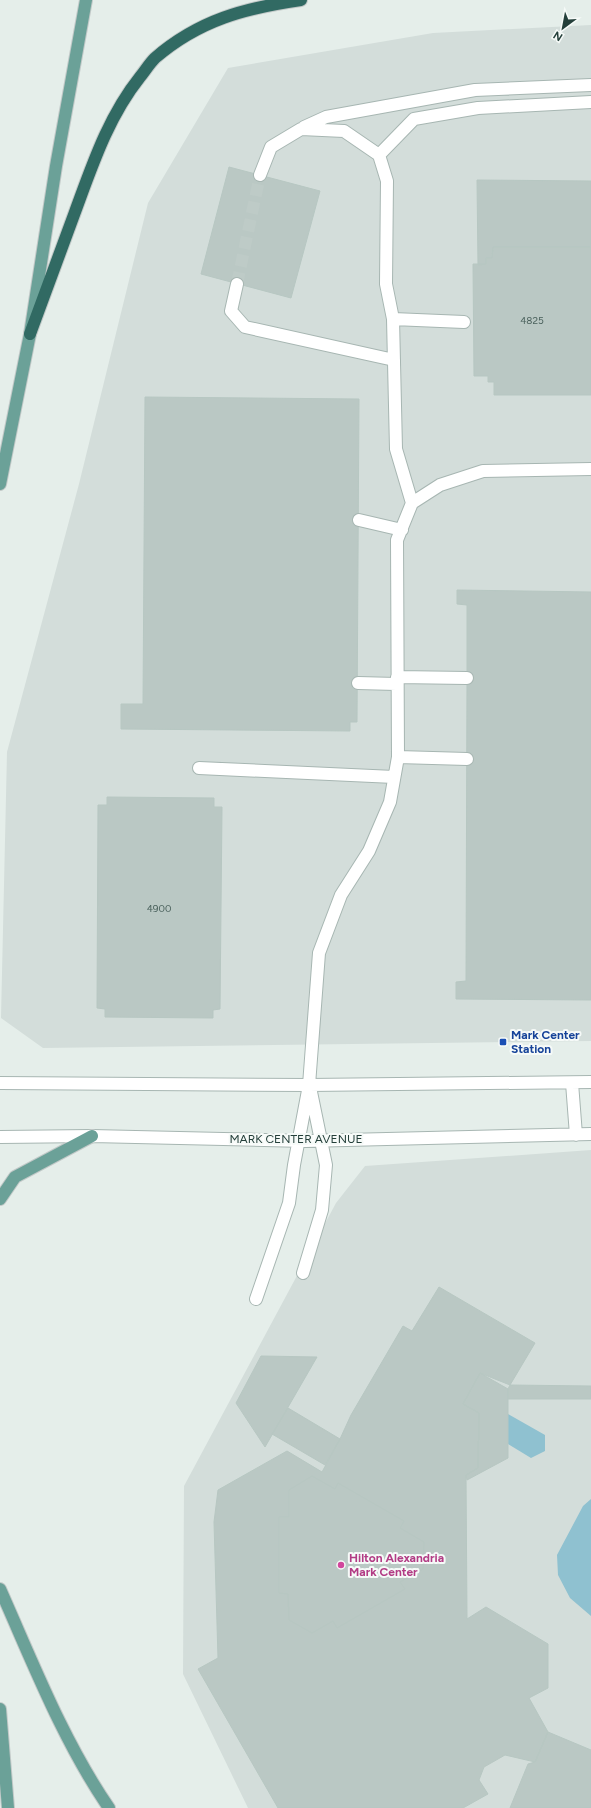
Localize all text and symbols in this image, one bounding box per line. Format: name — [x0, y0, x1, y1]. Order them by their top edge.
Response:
north arrow — [543, 8, 583, 48]
text: N — [551, 28, 565, 44]
house number: 4825 — [520, 314, 544, 327]
house number: 4900 — [147, 902, 171, 915]
place label: Mark Center Station — [511, 1028, 580, 1056]
marker: Mark Center Station — [498, 1037, 508, 1047]
street label: MARK CENTER AVENUE — [229, 1132, 363, 1146]
place label: Hilton Alexandria Mark Center — [349, 1551, 444, 1579]
marker: Hilton Alexandria Mark Center — [336, 1560, 346, 1570]

